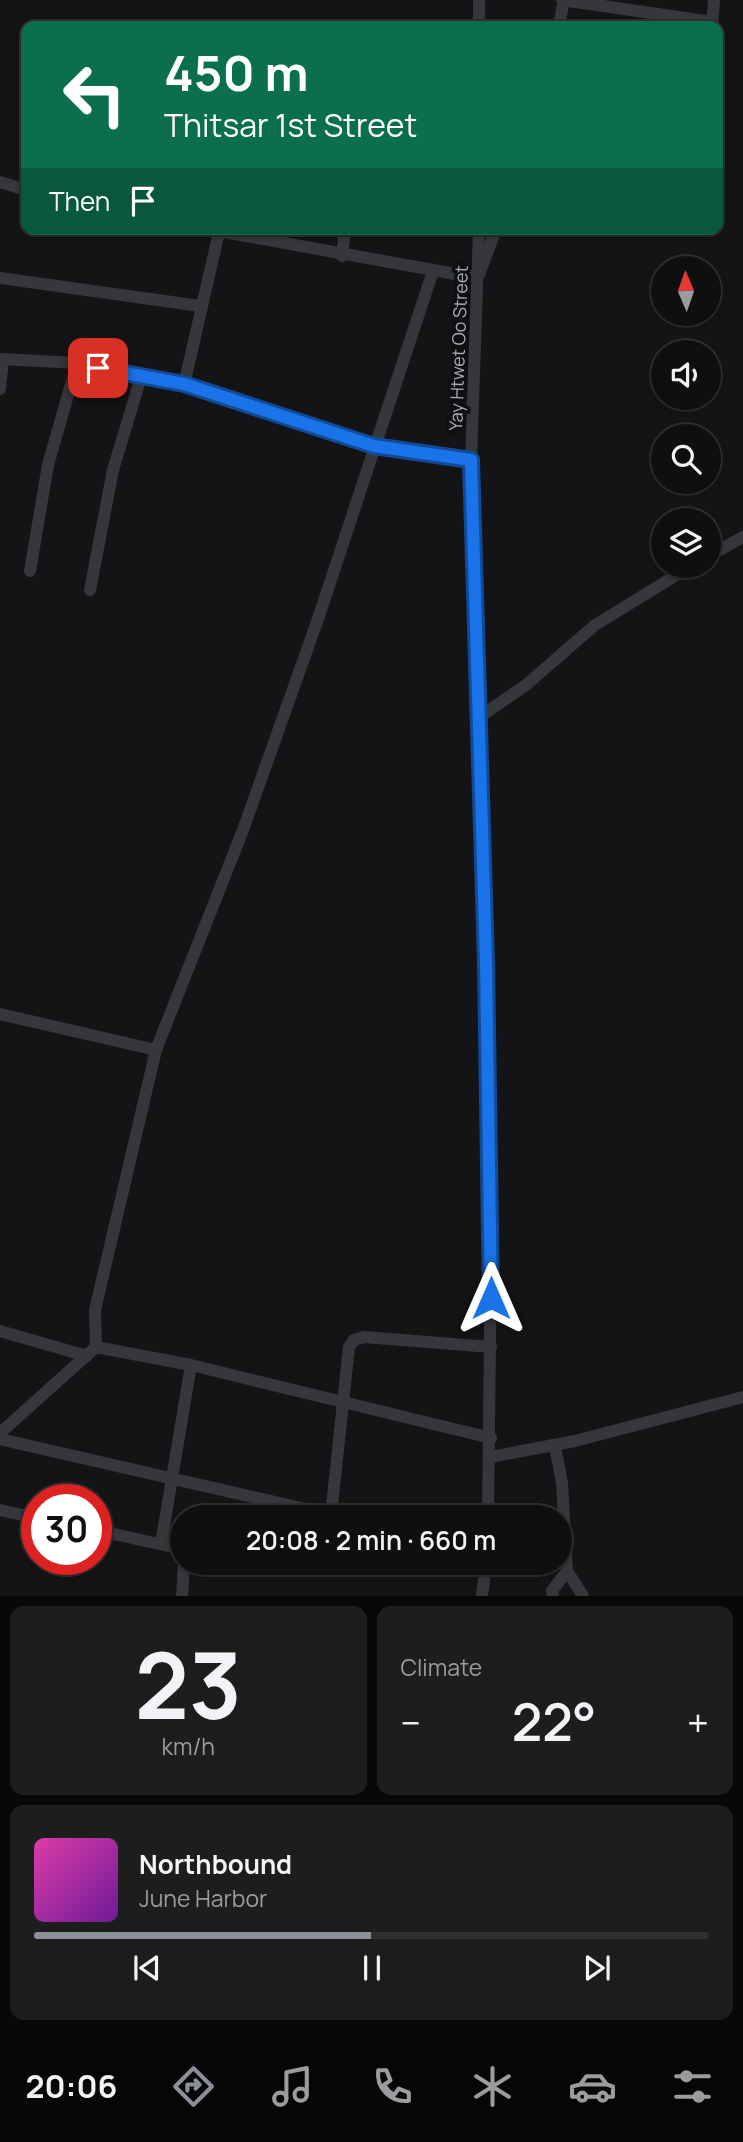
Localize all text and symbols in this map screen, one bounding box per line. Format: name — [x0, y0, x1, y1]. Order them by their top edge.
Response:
text: 450 m — [164, 39, 309, 106]
icon: left — [49, 49, 140, 140]
text: Thitsar 1st Street — [164, 103, 417, 147]
icon: arrive — [124, 182, 162, 220]
text: Then — [49, 183, 110, 219]
north arrow — [651, 256, 721, 326]
map controls — [651, 256, 721, 578]
street label: Yay Htwet Oo Street — [443, 265, 473, 431]
pin — [68, 338, 128, 398]
button: sound — [651, 340, 721, 410]
icon: arrive — [79, 349, 117, 387]
button: search — [651, 424, 721, 494]
button: layers — [651, 508, 721, 578]
position arrow — [454, 1261, 528, 1335]
speed limit sign: 30 — [21, 1484, 112, 1575]
text: 20:08 · 2 min · 660 m — [246, 1522, 496, 1558]
text: 23 — [135, 1622, 242, 1746]
text: Climate — [401, 1651, 482, 1683]
text: 22° — [512, 1686, 596, 1757]
text: − — [401, 1696, 421, 1748]
text: + — [687, 1696, 709, 1748]
text: km/h — [162, 1730, 215, 1762]
text: Northbound — [139, 1846, 292, 1882]
text: June Harbor — [139, 1882, 267, 1914]
icon: previous — [128, 1949, 166, 1987]
icon: pause — [353, 1949, 391, 1987]
icon: next — [578, 1949, 616, 1987]
icon: directions — [169, 2062, 218, 2111]
icon: music — [268, 2062, 317, 2111]
icon: phone — [368, 2062, 417, 2111]
icon: climate — [468, 2062, 517, 2111]
icon: car — [568, 2062, 617, 2111]
icon: filters — [668, 2062, 717, 2111]
text: 20:06 — [25, 2064, 118, 2108]

